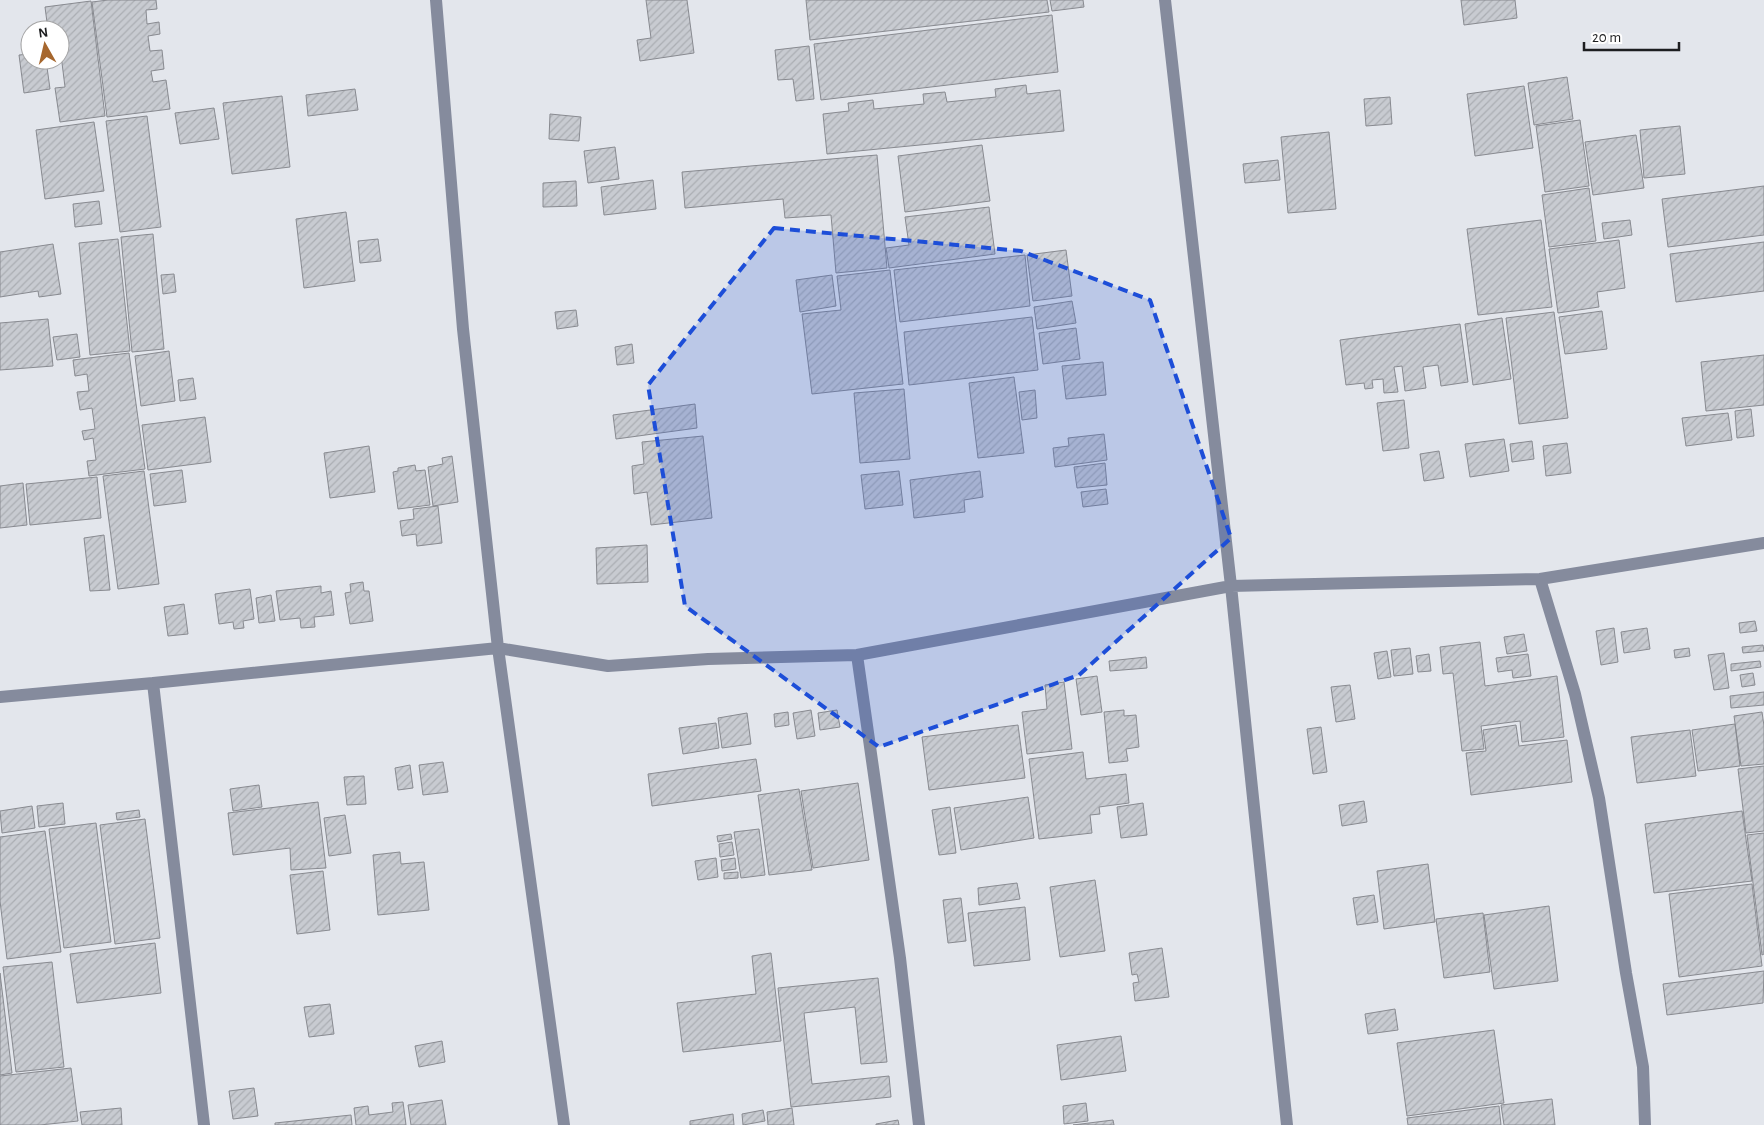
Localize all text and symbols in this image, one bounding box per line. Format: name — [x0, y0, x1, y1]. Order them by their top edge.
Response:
north arrow — [20, 20, 70, 70]
scale bar — [1584, 20, 1679, 52]
text: N — [38, 26, 49, 41]
text: 20 m — [1592, 30, 1621, 45]

